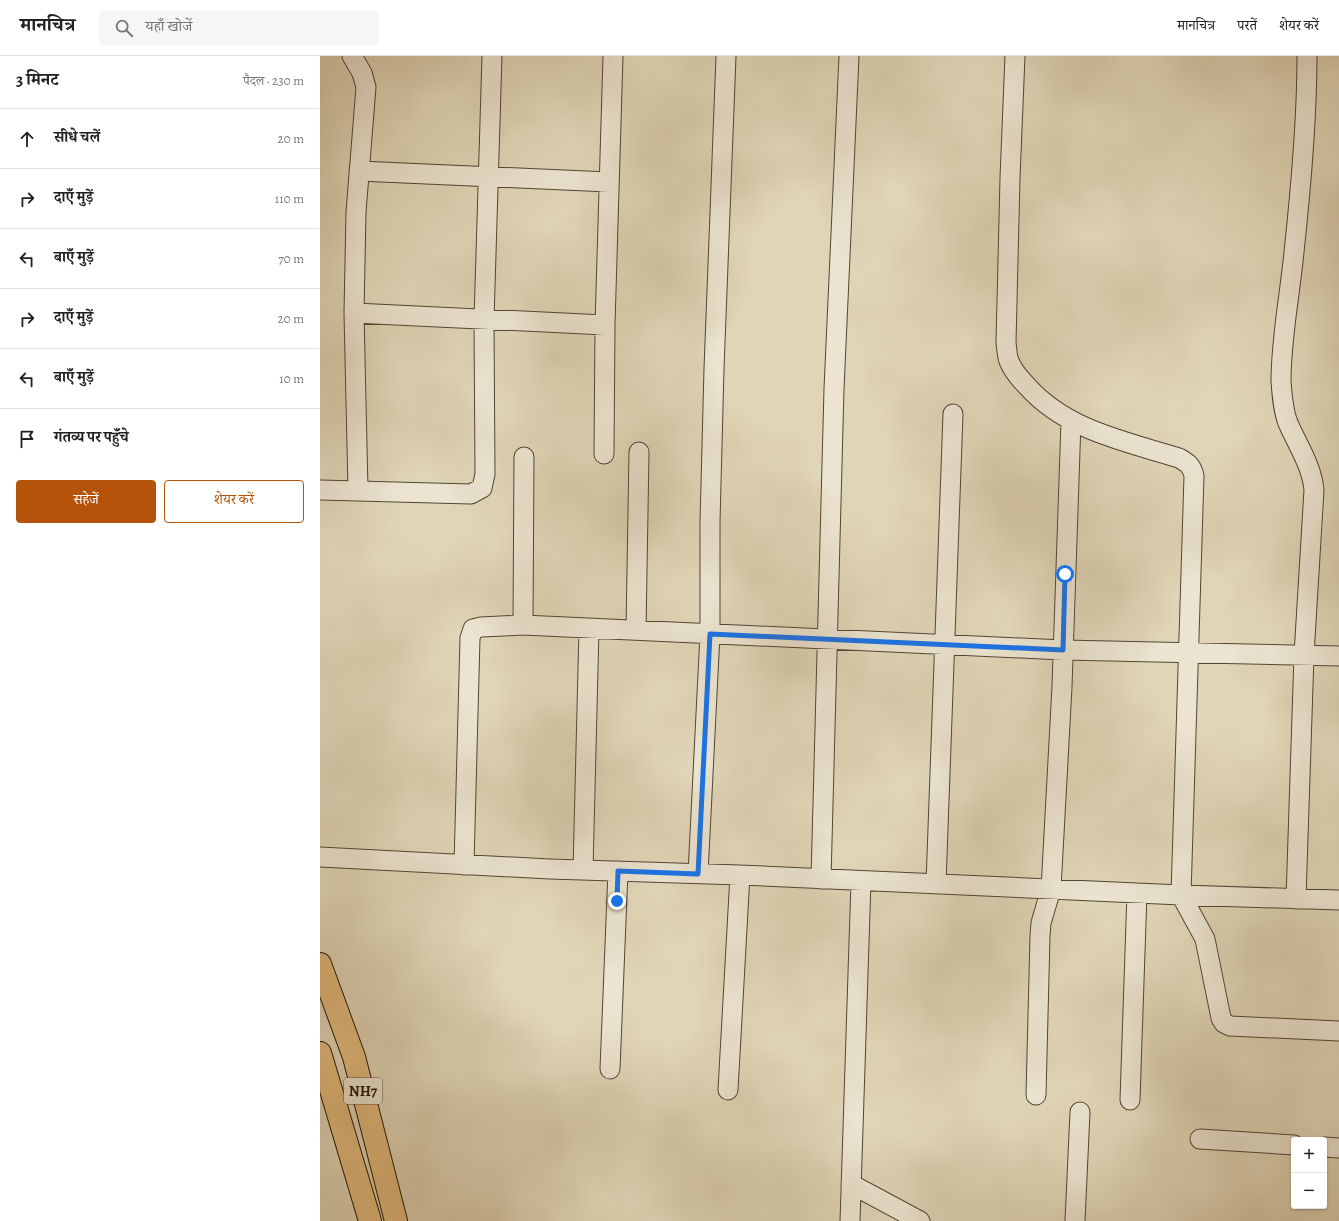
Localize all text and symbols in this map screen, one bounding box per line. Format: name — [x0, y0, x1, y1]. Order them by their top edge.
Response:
search box — [99, 10, 379, 46]
text: मानचित्र — [20, 12, 75, 38]
text: यहाँ खोजें — [145, 16, 192, 36]
text: मानचित्र — [1177, 16, 1215, 35]
text: परतें — [1237, 16, 1257, 35]
text: शेयर करें — [1279, 16, 1319, 35]
icon: search — [113, 17, 135, 39]
text: 3 मिनट — [16, 68, 58, 91]
text: पैदल · 230 m — [243, 72, 304, 89]
text: सीधे चलें — [54, 127, 100, 147]
icon: ahead — [16, 128, 38, 150]
text: 20 m — [278, 130, 304, 147]
text: दाएँ मुड़ें — [54, 187, 93, 207]
icon: right — [16, 188, 38, 210]
text: 110 m — [275, 190, 304, 207]
text: बाएँ मुड़ें — [54, 247, 94, 267]
icon: left — [16, 248, 38, 270]
text: 70 m — [278, 250, 304, 267]
text: दाएँ मुड़ें — [54, 307, 93, 327]
icon: right — [16, 308, 38, 330]
text: 20 m — [278, 310, 304, 327]
text: बाएँ मुड़ें — [54, 367, 94, 387]
icon: left — [16, 368, 38, 390]
text: 10 m — [279, 370, 304, 387]
text: गंतव्य पर पहुँचे — [54, 427, 129, 447]
icon: arrive — [16, 428, 38, 450]
button: सहेजें — [16, 480, 156, 523]
button: शेयर करें — [164, 480, 304, 523]
route start — [1056, 565, 1074, 583]
route end — [608, 892, 626, 910]
road number: NH7 — [344, 1078, 382, 1104]
map controls — [1291, 1137, 1327, 1209]
button: + — [1291, 1137, 1327, 1173]
button: − — [1291, 1173, 1327, 1209]

